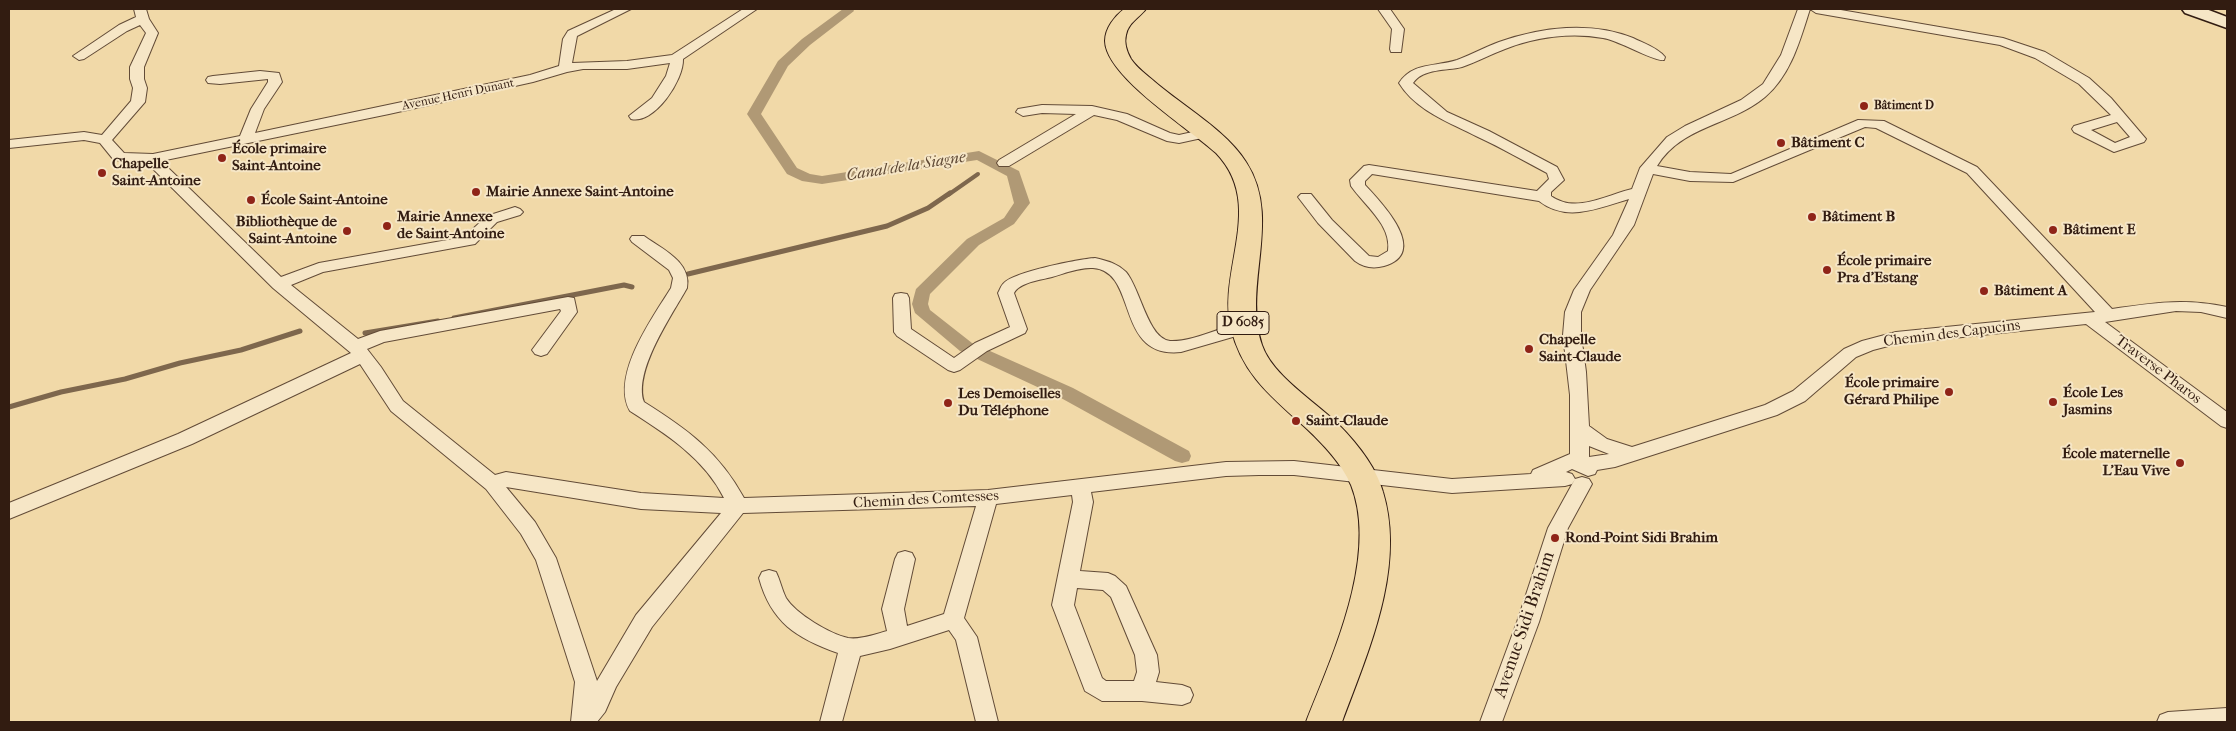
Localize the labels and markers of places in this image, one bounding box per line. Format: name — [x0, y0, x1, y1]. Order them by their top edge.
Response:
place label: Bâtiment D — [1874, 99, 1934, 113]
marker: Bâtiment D — [1858, 100, 1870, 112]
place label: Bâtiment C — [1791, 134, 1865, 152]
marker: Bâtiment C — [1775, 137, 1787, 149]
place label: École primaire Saint-Antoine — [232, 140, 326, 175]
marker: École primaire Saint-Antoine — [216, 152, 228, 164]
place label: Chapelle Saint-Antoine — [112, 155, 201, 190]
marker: Chapelle Saint-Antoine — [96, 167, 108, 179]
place label: Mairie Annexe Saint-Antoine — [486, 183, 674, 201]
marker: Mairie Annexe Saint-Antoine — [470, 186, 482, 198]
place label: École Saint-Antoine — [261, 191, 388, 209]
marker: École Saint-Antoine — [245, 194, 257, 206]
place label: Mairie Annexe de Saint-Antoine — [397, 208, 504, 243]
place label: Bâtiment B — [1822, 208, 1895, 226]
marker: Bâtiment B — [1806, 211, 1818, 223]
place label: Bibliothèque de Saint-Antoine — [236, 213, 337, 248]
marker: Mairie Annexe de Saint-Antoine — [381, 220, 393, 232]
place label: Bâtiment E — [2063, 221, 2136, 239]
marker: Bâtiment E — [2047, 224, 2059, 236]
marker: Bibliothèque de Saint-Antoine — [341, 225, 353, 237]
place label: École primaire Pra d'Estang — [1837, 252, 1931, 287]
marker: École primaire Pra d'Estang — [1821, 264, 1833, 276]
place label: Bâtiment A — [1994, 282, 2067, 300]
marker: Bâtiment A — [1978, 285, 1990, 297]
place label: Chapelle Saint-Claude — [1539, 331, 1621, 366]
marker: Chapelle Saint-Claude — [1523, 343, 1535, 355]
place label: École primaire Gérard Philipe — [1844, 374, 1939, 409]
place label: École Les Jasmins — [2063, 384, 2123, 419]
place label: Les Demoiselles Du Téléphone — [958, 385, 1061, 420]
marker: École primaire Gérard Philipe — [1943, 386, 1955, 398]
marker: École Les Jasmins — [2047, 396, 2059, 408]
marker: Les Demoiselles Du Téléphone — [942, 397, 954, 409]
place label: Saint-Claude — [1306, 412, 1388, 430]
marker: Saint-Claude — [1290, 415, 1302, 427]
place label: École maternelle L'Eau Vive — [2062, 445, 2170, 480]
marker: École maternelle L'Eau Vive — [2174, 457, 2186, 469]
place label: Rond-Point Sidi Brahim — [1565, 529, 1718, 547]
marker: Rond-Point Sidi Brahim — [1549, 532, 1561, 544]

